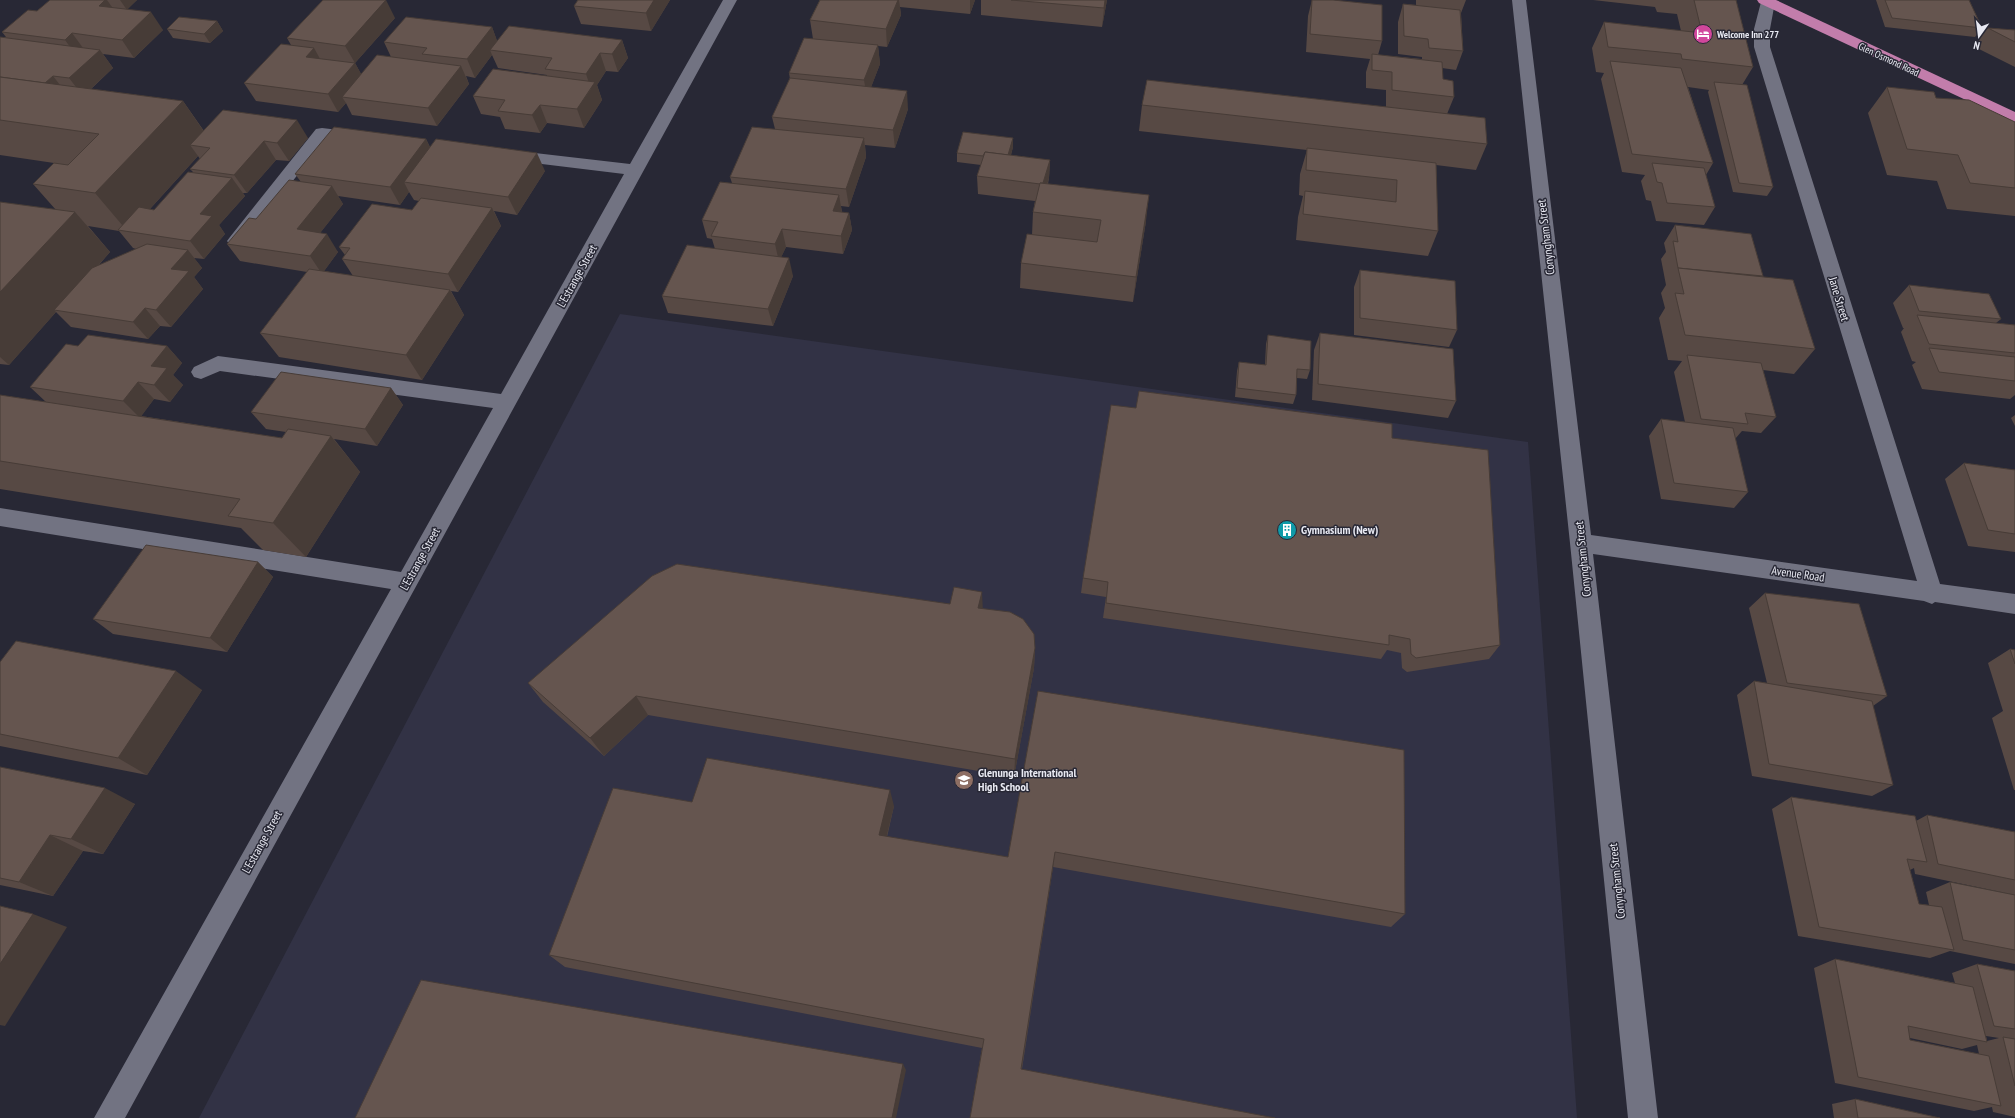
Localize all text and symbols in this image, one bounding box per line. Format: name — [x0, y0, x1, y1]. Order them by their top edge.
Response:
north arrow — [1959, 16, 1999, 56]
hotel icon: Welcome Inn 277 — [1692, 23, 1714, 45]
place label: Welcome Inn 277 — [1716, 28, 1779, 41]
text: N — [1972, 38, 1981, 53]
street label: Glen Osmond Road — [1856, 40, 1921, 79]
street label: Conyngham Street — [1533, 198, 1558, 276]
street label: L'Estrange Street — [553, 241, 600, 310]
street label: Jane Street — [1825, 274, 1853, 323]
building icon: Gymnasium (New) — [1276, 519, 1298, 541]
street label: Conyngham Street — [1571, 520, 1594, 598]
place label: Gymnasium (New) — [1301, 522, 1378, 537]
street label: L'Estrange Street — [396, 524, 443, 593]
street label: Avenue Road — [1771, 562, 1826, 585]
place label: Glenunga International High School — [978, 765, 1077, 794]
school or university icon: Glenunga International High School — [953, 769, 975, 791]
street label: L'Estrange Street — [238, 807, 285, 876]
street label: Conyngham Street — [1605, 842, 1628, 920]

